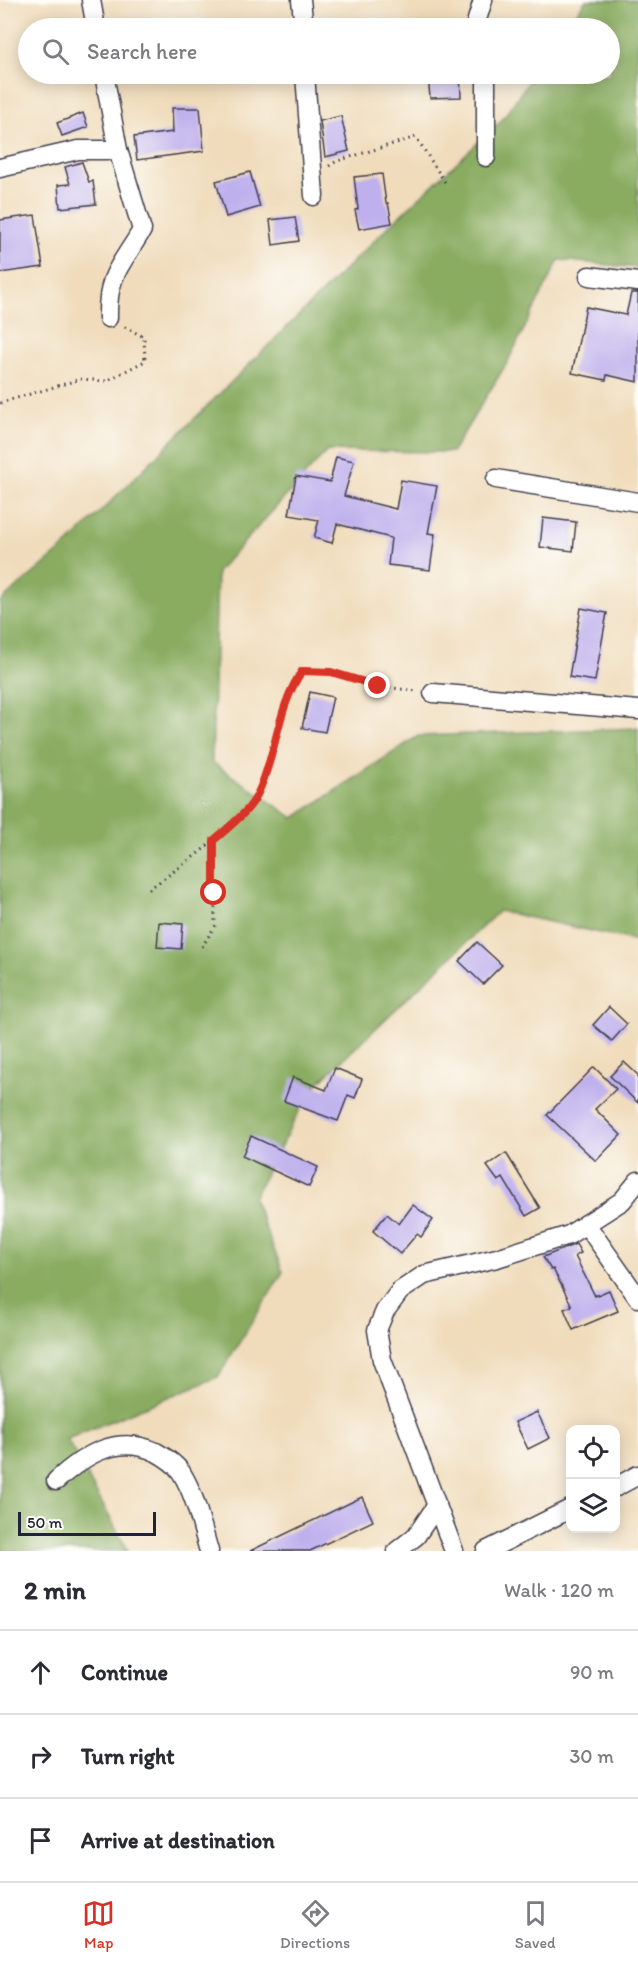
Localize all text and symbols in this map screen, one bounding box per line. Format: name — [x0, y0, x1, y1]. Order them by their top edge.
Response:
search box — [18, 18, 620, 84]
icon: search — [39, 35, 72, 68]
text: Search here — [87, 38, 197, 65]
route end — [364, 672, 390, 698]
route start — [200, 879, 226, 905]
map controls — [566, 1425, 620, 1533]
button: locate — [566, 1425, 620, 1479]
button: layers — [566, 1479, 620, 1533]
scale bar — [18, 1509, 156, 1536]
text: 50 m — [27, 1513, 62, 1532]
text: 2 min — [24, 1574, 86, 1606]
text: Walk · 120 m — [504, 1578, 614, 1602]
icon: ahead — [24, 1656, 57, 1689]
text: Continue — [81, 1659, 168, 1686]
text: 90 m — [570, 1660, 614, 1684]
icon: right — [24, 1740, 57, 1773]
text: Turn right — [81, 1743, 175, 1770]
text: 30 m — [569, 1744, 614, 1768]
icon: arrive — [24, 1824, 57, 1857]
text: Arrive at destination — [81, 1827, 275, 1854]
tab: Map — [82, 1897, 115, 1952]
tab: Directions — [280, 1897, 350, 1952]
tab: Saved — [515, 1897, 556, 1952]

